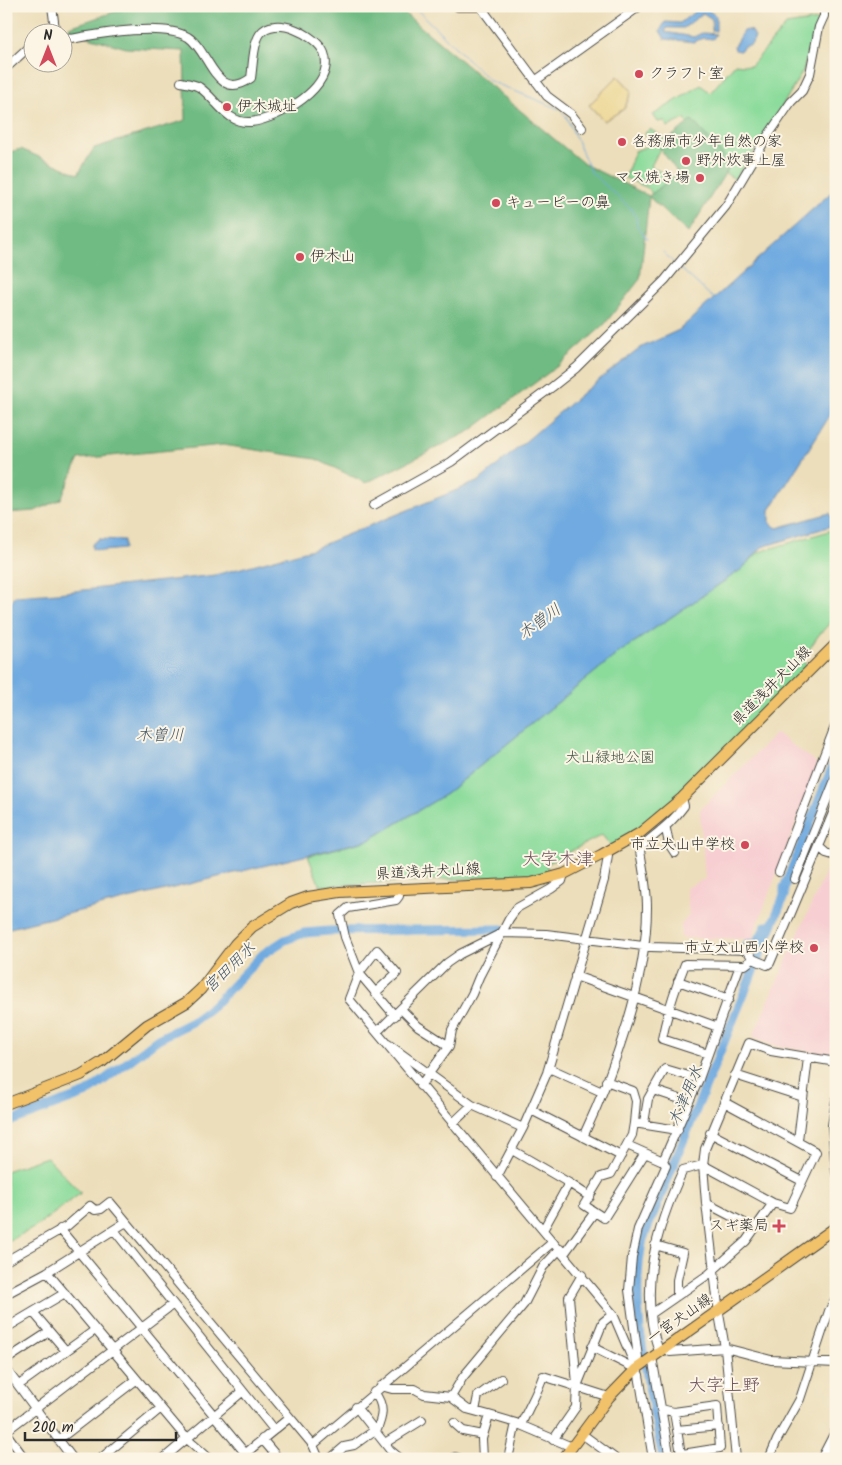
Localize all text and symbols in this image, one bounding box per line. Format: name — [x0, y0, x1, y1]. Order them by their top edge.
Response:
north arrow — [22, 22, 72, 72]
text: N — [44, 25, 53, 47]
place label: クラフト室 — [649, 62, 724, 86]
marker: クラフト室 — [633, 68, 645, 80]
place label: 伊木城址 — [237, 95, 297, 119]
marker: 伊木城址 — [221, 101, 233, 113]
place label: 各務原市少年自然の家 — [632, 130, 782, 154]
marker: 各務原市少年自然の家 — [616, 136, 628, 148]
place label: 野外炊事上屋 — [696, 149, 786, 173]
marker: 野外炊事上屋 — [680, 155, 692, 167]
place label: マス焼き場 — [615, 166, 690, 190]
marker: マス焼き場 — [694, 172, 706, 184]
place label: キューピーの鼻 — [506, 191, 610, 215]
marker: キューピーの鼻 — [490, 197, 502, 209]
place label: 伊木山 — [310, 245, 355, 269]
marker: 伊木山 — [294, 251, 306, 263]
water label: 木曽川 — [513, 598, 567, 646]
street label: 県道浅井犬山線 — [726, 640, 818, 732]
water label: 木曽川 — [136, 723, 184, 748]
park label: 犬山緑地公園 — [565, 746, 655, 770]
place label: 市立犬山中学校 — [630, 833, 735, 857]
marker: 市立犬山中学校 — [739, 839, 751, 851]
district label: 大字木津 — [522, 846, 594, 875]
street label: 県道浅井犬山線 — [375, 857, 481, 887]
place label: 市立犬山西小学校 — [684, 936, 804, 960]
water label: 宮田用水 — [198, 937, 262, 999]
marker: 市立犬山西小学校 — [808, 942, 820, 954]
water label: 木津用水 — [662, 1062, 710, 1130]
place label: スギ薬局 — [709, 1214, 769, 1238]
marker: スギ薬局 — [773, 1220, 785, 1232]
street label: 一宮犬山線 — [642, 1288, 718, 1350]
district label: 大字上野 — [688, 1372, 760, 1401]
scale bar — [25, 1410, 176, 1442]
text: 200 m — [32, 1416, 74, 1440]

